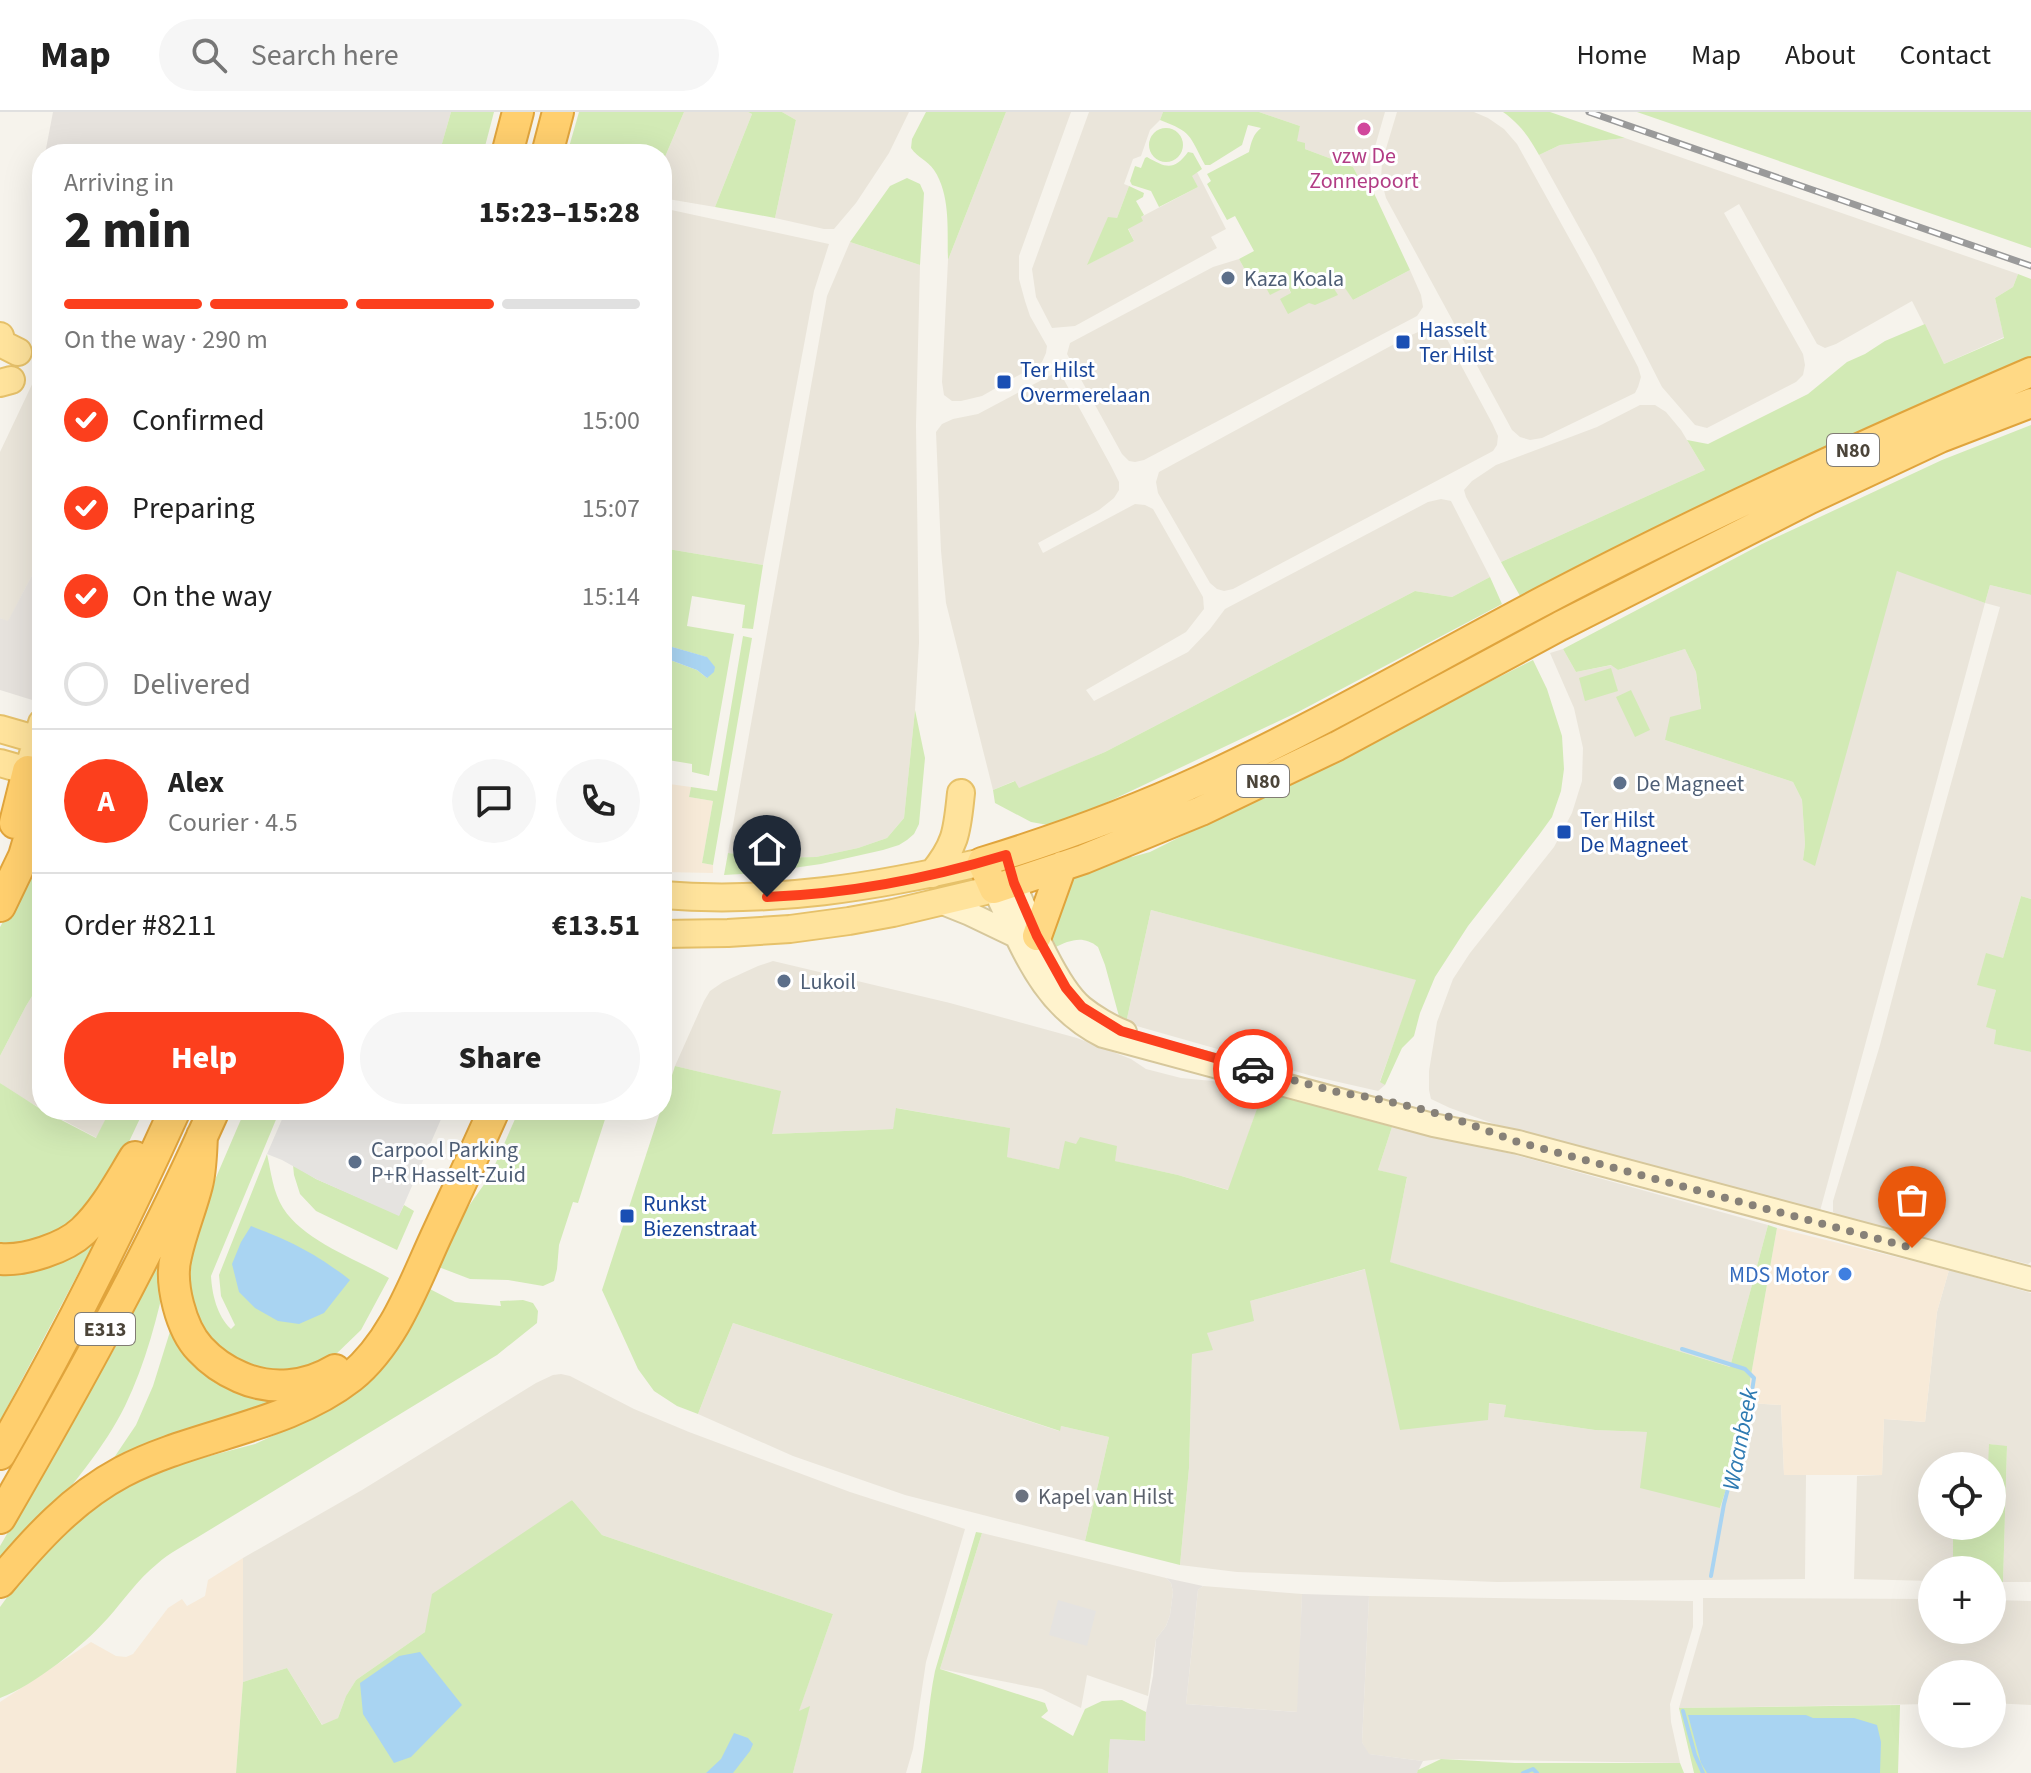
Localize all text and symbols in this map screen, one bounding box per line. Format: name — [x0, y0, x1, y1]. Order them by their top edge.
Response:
search box — [159, 19, 719, 91]
text: Map — [40, 28, 111, 82]
icon: search — [187, 33, 231, 77]
text: Search here — [251, 34, 399, 77]
text: Home — [1576, 35, 1647, 75]
text: Map — [1691, 35, 1741, 75]
text: About — [1785, 35, 1856, 75]
text: Contact — [1900, 35, 1991, 75]
marker: vzw De Zonnepoort — [1355, 120, 1373, 138]
place label: vzw De Zonnepoort — [1309, 140, 1419, 197]
text: Arriving in — [64, 164, 174, 201]
text: 15:23–15:28 — [479, 191, 640, 234]
text: 2 min — [64, 194, 192, 268]
place label: Kaza Koala — [1244, 263, 1344, 295]
marker: Kaza Koala — [1219, 269, 1237, 287]
place label: Hasselt Ter Hilst — [1419, 314, 1494, 371]
text: On the way · 290 m — [64, 321, 268, 358]
marker: Hasselt Ter Hilst — [1394, 333, 1412, 351]
place label: Ter Hilst Overmerelaan — [1020, 354, 1151, 411]
marker: Ter Hilst Overmerelaan — [995, 373, 1013, 391]
icon: check — [64, 398, 108, 442]
text: Confirmed — [132, 399, 265, 442]
text: 15:00 — [582, 402, 640, 439]
road number: N80 — [1827, 434, 1879, 466]
icon: check — [64, 486, 108, 530]
text: Preparing — [132, 487, 255, 530]
text: 15:07 — [582, 490, 640, 527]
icon: check — [64, 574, 108, 618]
text: On the way — [132, 575, 272, 618]
text: 15:14 — [582, 578, 640, 615]
text: Delivered — [132, 663, 251, 706]
button: chat — [452, 759, 536, 843]
button: phone — [556, 759, 640, 843]
text: Alex — [168, 761, 224, 804]
road number: N80 — [1237, 765, 1289, 797]
place label: De Magneet — [1636, 768, 1745, 800]
marker: De Magneet — [1611, 774, 1629, 792]
text: A — [97, 780, 115, 823]
text: Courier · 4.5 — [168, 804, 298, 841]
place label: Ter Hilst De Magneet — [1580, 804, 1689, 861]
pin — [733, 815, 801, 897]
marker: Ter Hilst De Magneet — [1555, 823, 1573, 841]
icon: home — [745, 827, 789, 871]
text: Order #8211 — [64, 904, 217, 947]
text: €13.51 — [552, 904, 640, 947]
place label: Lukoil — [800, 966, 856, 998]
marker: Lukoil — [775, 972, 793, 990]
button: Help — [64, 1012, 344, 1104]
button: Share — [360, 1012, 640, 1104]
courier — [1213, 1029, 1293, 1109]
icon: car — [1231, 1047, 1275, 1091]
place label: Carpool Parking P+R Hasselt-Zuid — [371, 1134, 526, 1191]
marker: Carpool Parking P+R Hasselt-Zuid — [346, 1153, 364, 1171]
pin — [1878, 1166, 1946, 1248]
icon: bag — [1890, 1178, 1934, 1222]
place label: Runkst Biezenstraat — [643, 1188, 758, 1245]
marker: Runkst Biezenstraat — [618, 1207, 636, 1225]
place label: MDS Motor — [1729, 1259, 1829, 1291]
marker: MDS Motor — [1836, 1265, 1854, 1283]
road number: E313 — [75, 1313, 135, 1345]
water label: Waanbeek — [1713, 1384, 1768, 1493]
map controls — [1918, 1452, 2006, 1748]
button: locate — [1918, 1452, 2006, 1540]
place label: Kapel van Hilst — [1038, 1481, 1174, 1513]
marker: Kapel van Hilst — [1013, 1487, 1031, 1505]
button: + — [1918, 1556, 2006, 1644]
button: − — [1918, 1660, 2006, 1748]

